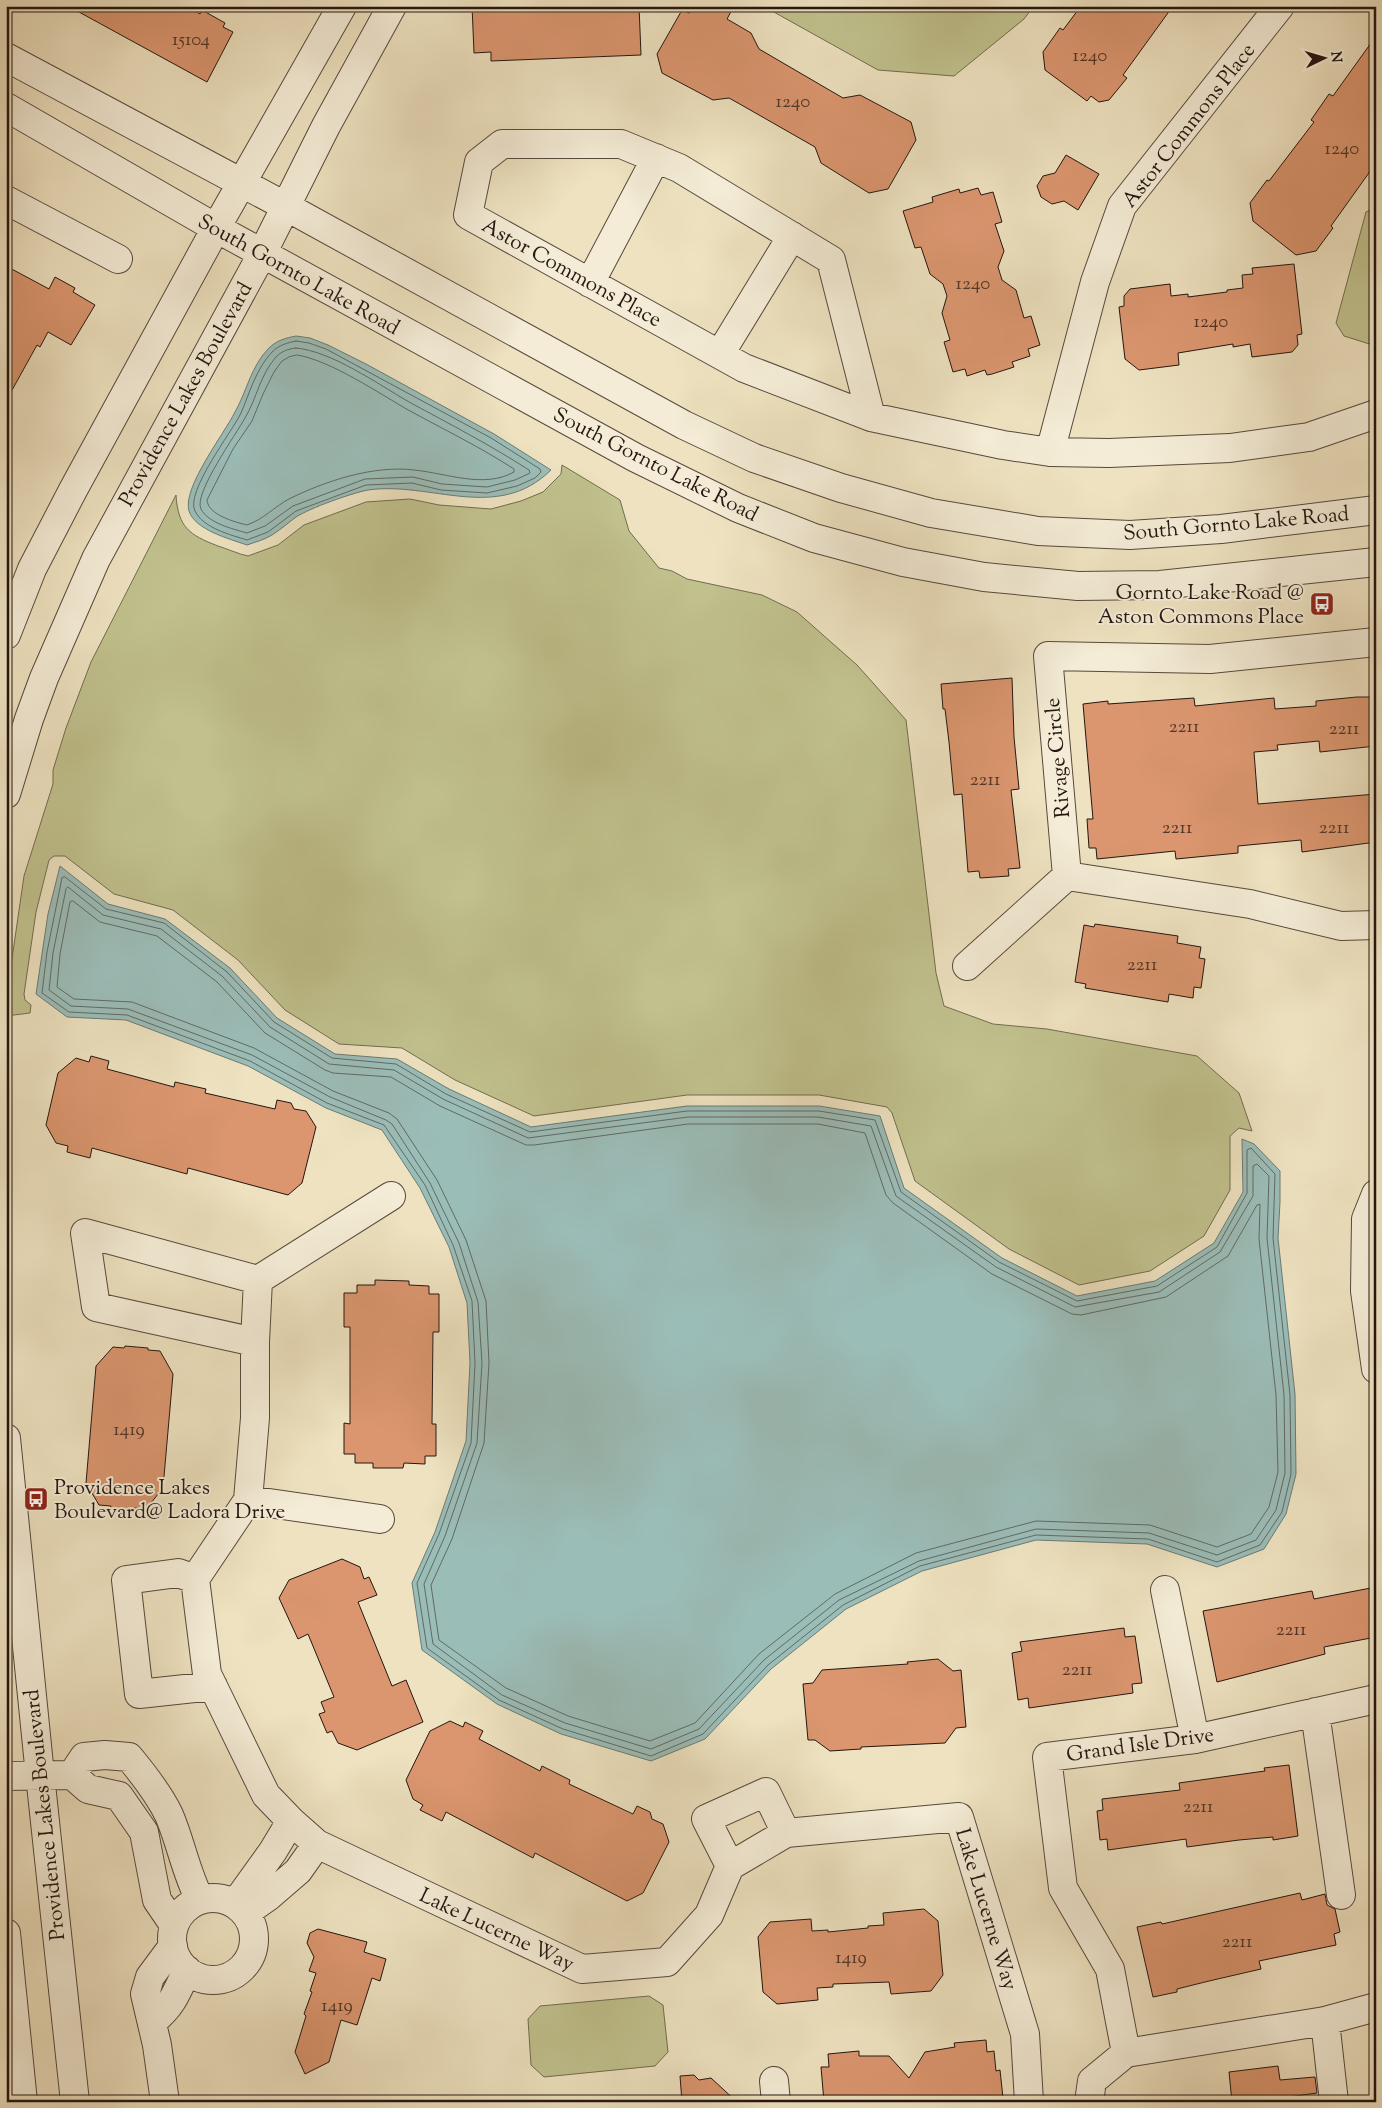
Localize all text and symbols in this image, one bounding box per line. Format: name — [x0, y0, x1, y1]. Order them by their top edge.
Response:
house number: 15104 — [172, 27, 210, 54]
north arrow — [1300, 32, 1350, 82]
street label: Astor Commons Place — [1116, 38, 1263, 215]
house number: 1240 — [1073, 43, 1107, 70]
text: N — [1325, 51, 1345, 63]
house number: 1240 — [776, 89, 810, 116]
house number: 1240 — [1325, 136, 1359, 163]
street label: South Gornto Lake Road — [192, 208, 405, 344]
street label: Astor Commons Place — [476, 212, 666, 336]
house number: 1240 — [956, 271, 990, 298]
street label: Providence Lakes Boulevard — [112, 277, 261, 513]
house number: 1240 — [1194, 309, 1228, 336]
street label: South Gornto Lake Road — [547, 401, 763, 531]
street label: South Gornto Lake Road — [1122, 500, 1351, 550]
place label: Gornto Lake Road @ Aston Commons Place — [1098, 579, 1304, 633]
bus stop icon: Gornto Lake Road @ Aston Commons Place — [1309, 591, 1335, 617]
street label: Rivage Circle — [1039, 696, 1079, 819]
house number: 2211 — [1169, 714, 1200, 741]
house number: 2211 — [1329, 716, 1360, 743]
house number: 2211 — [970, 767, 1001, 794]
house number: 2211 — [1162, 815, 1193, 842]
house number: 2211 — [1319, 815, 1350, 842]
house number: 2211 — [1127, 952, 1158, 979]
house number: 1419 — [113, 1417, 145, 1444]
place label: Providence Lakes Boulevard@ Ladora Drive — [54, 1474, 285, 1528]
bus stop icon: Providence Lakes Boulevard@ Ladora Drive — [23, 1486, 49, 1512]
house number: 2211 — [1276, 1617, 1307, 1644]
house number: 2211 — [1062, 1657, 1093, 1684]
street label: Providence Lakes Boulevard — [18, 1688, 74, 1942]
street label: Grand Isle Drive — [1064, 1721, 1216, 1771]
house number: 2211 — [1183, 1794, 1214, 1821]
street label: Lake Lucerne Way — [946, 1825, 1024, 1995]
street label: Lake Lucerne Way — [414, 1882, 579, 1980]
house number: 2211 — [1222, 1929, 1253, 1956]
house number: 1419 — [835, 1945, 867, 1972]
house number: 1419 — [321, 1993, 353, 2020]

